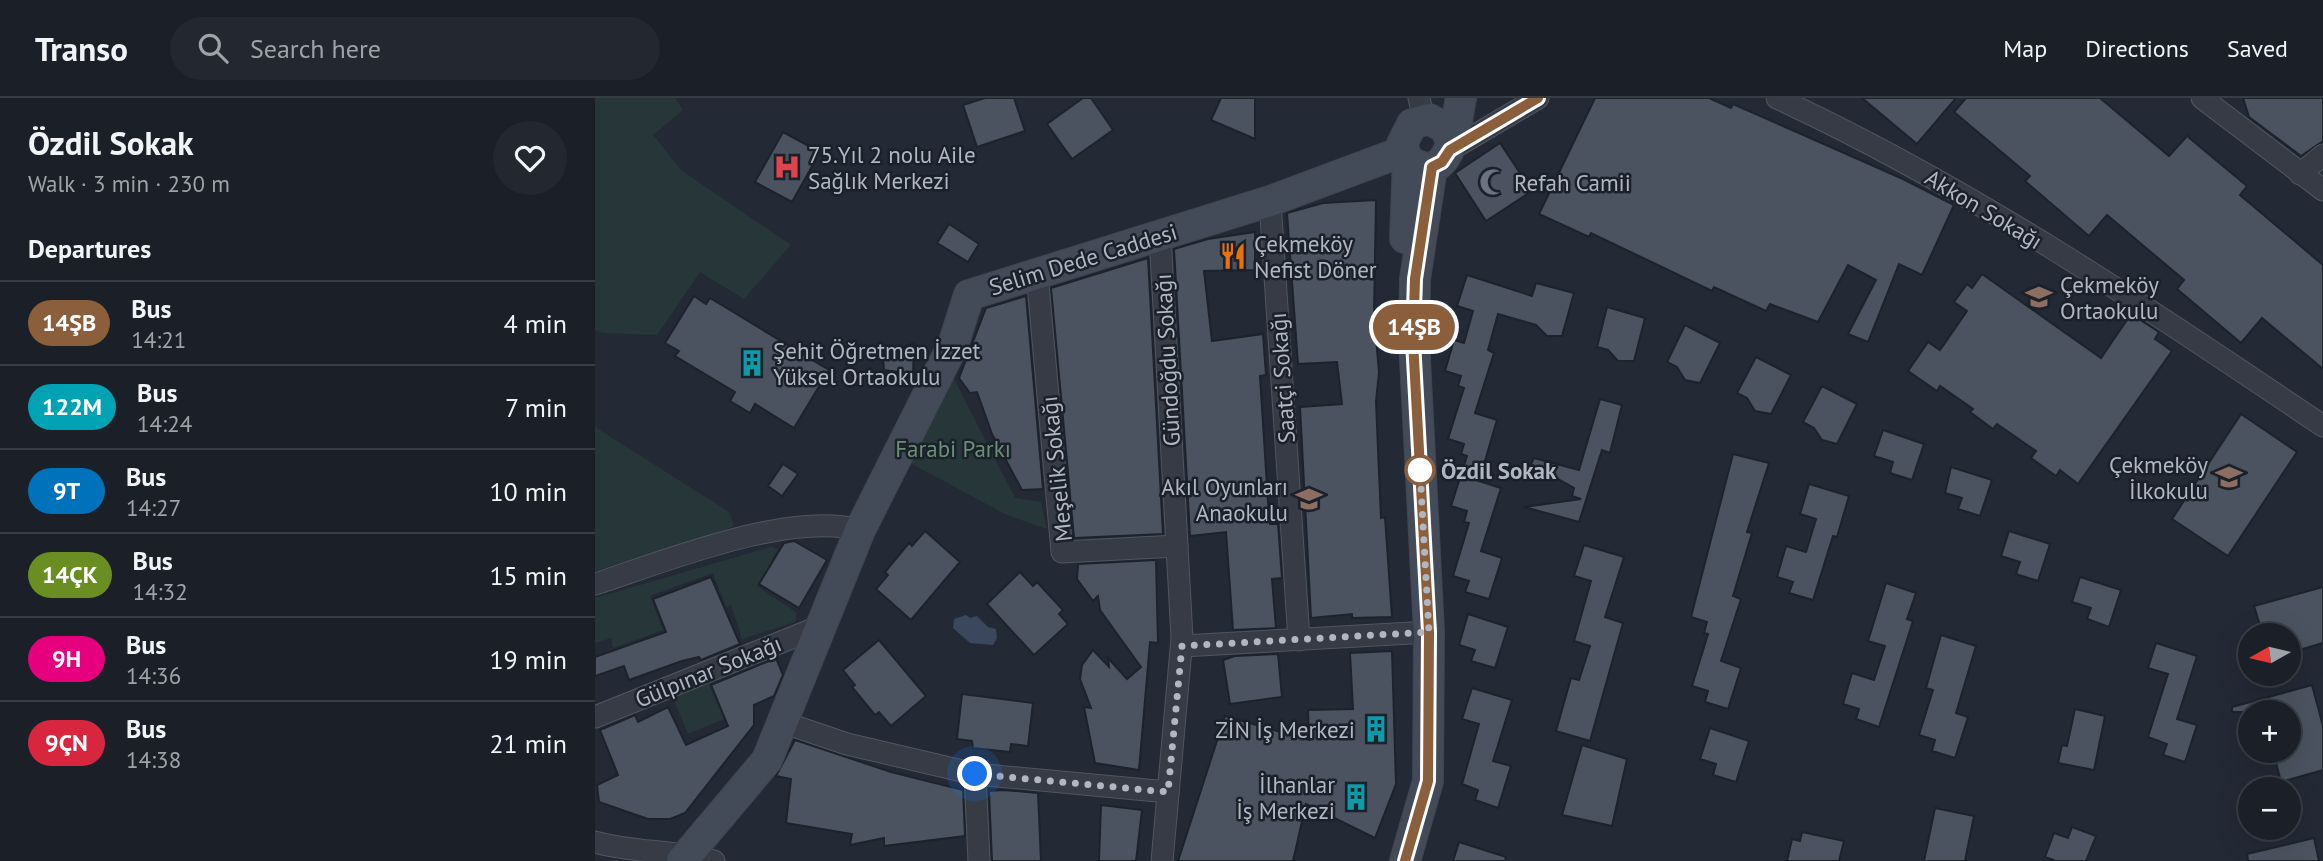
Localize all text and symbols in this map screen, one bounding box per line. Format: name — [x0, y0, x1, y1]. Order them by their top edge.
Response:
search box — [170, 17, 660, 80]
text: Transo — [35, 27, 128, 70]
icon: search — [194, 29, 232, 67]
text: Search here — [250, 32, 381, 65]
text: Map — [2003, 33, 2047, 64]
text: Directions — [2085, 33, 2189, 64]
text: Saved — [2227, 33, 2288, 64]
text: Özdil Sokak — [28, 121, 193, 164]
button: heart — [493, 121, 567, 195]
place label: 75.Yıl 2 nolu Aile Sağlık Merkezi — [808, 140, 976, 195]
hospital icon: 75.Yıl 2 nolu Aile Sağlık Merkezi — [772, 152, 802, 182]
street label: Akkon Sokağı — [1920, 163, 2048, 255]
mosque icon: Refah Camii — [1478, 167, 1508, 197]
place label: Refah Camii — [1514, 168, 1631, 197]
text: Walk · 3 min · 230 m — [28, 169, 230, 198]
street label: Selim Dede Caddesi — [986, 217, 1180, 301]
place label: Çekmeköy Nefist Döner — [1254, 229, 1377, 284]
text: Departures — [28, 232, 151, 265]
restaurant icon: Çekmeköy Nefist Döner — [1218, 241, 1248, 271]
place label: Çekmeköy Ortaokulu — [2060, 270, 2159, 325]
street label: Gündoğdu Sokağı — [1148, 273, 1186, 447]
school or university icon: Çekmeköy Ortaokulu — [2024, 282, 2054, 312]
text: Bus — [131, 292, 171, 325]
line badge: 14ŞB — [1365, 304, 1463, 350]
text: 14ŞB — [42, 307, 96, 338]
text: 4 min — [504, 307, 567, 340]
text: 14ŞB — [1387, 311, 1441, 342]
street label: Saatçi Sokağı — [1263, 312, 1301, 444]
text: 14:21 — [131, 325, 186, 354]
place label: Şehit Öğretmen İzzet Yüksel Ortaokulu — [773, 336, 981, 391]
building icon: Şehit Öğretmen İzzet Yüksel Ortaokulu — [737, 348, 767, 378]
text: Bus — [137, 376, 177, 409]
text: 122M — [42, 391, 102, 422]
text: 7 min — [505, 391, 567, 424]
street label: Meşelik Sokağı — [1034, 395, 1078, 543]
text: 14:24 — [137, 409, 192, 438]
park label: Farabi Parkı — [895, 434, 1011, 463]
place label: Çekmeköy İlkokulu — [2109, 450, 2208, 505]
marker: Özdil Sokak — [1405, 455, 1435, 485]
place label: Özdil Sokak — [1441, 456, 1557, 485]
text: Bus — [126, 460, 166, 493]
school or university icon: Çekmeköy İlkokulu — [2214, 462, 2244, 492]
place label: Akıl Oyunları Anaokulu — [1161, 472, 1288, 527]
text: 9T — [53, 475, 80, 506]
text: 10 min — [489, 475, 567, 508]
school or university icon: Akıl Oyunları Anaokulu — [1294, 484, 1324, 514]
text: 14:27 — [126, 493, 181, 522]
text: Bus — [133, 544, 173, 577]
text: 14ÇK — [42, 559, 98, 590]
text: 15 min — [489, 559, 567, 592]
text: 14:32 — [133, 577, 188, 606]
north arrow — [2238, 623, 2301, 686]
map controls — [2238, 623, 2301, 840]
text: Bus — [126, 628, 166, 661]
street label: Gülpınar Sokağı — [631, 628, 785, 714]
text: 9H — [52, 643, 81, 674]
text: 19 min — [489, 643, 567, 676]
text: 14:36 — [126, 661, 181, 690]
button: + — [2238, 700, 2301, 763]
text: Bus — [126, 712, 166, 745]
building icon: ZİN İş Merkezi — [1361, 714, 1391, 744]
place label: ZİN İş Merkezi — [1215, 715, 1355, 744]
text: 9ÇN — [45, 727, 88, 758]
text: 21 min — [489, 727, 567, 760]
text: 14:38 — [126, 745, 181, 774]
your location — [957, 756, 992, 791]
place label: İlhanlar İş Merkezi — [1236, 770, 1335, 825]
button: − — [2238, 777, 2301, 840]
building icon: İlhanlar İş Merkezi — [1341, 782, 1371, 812]

